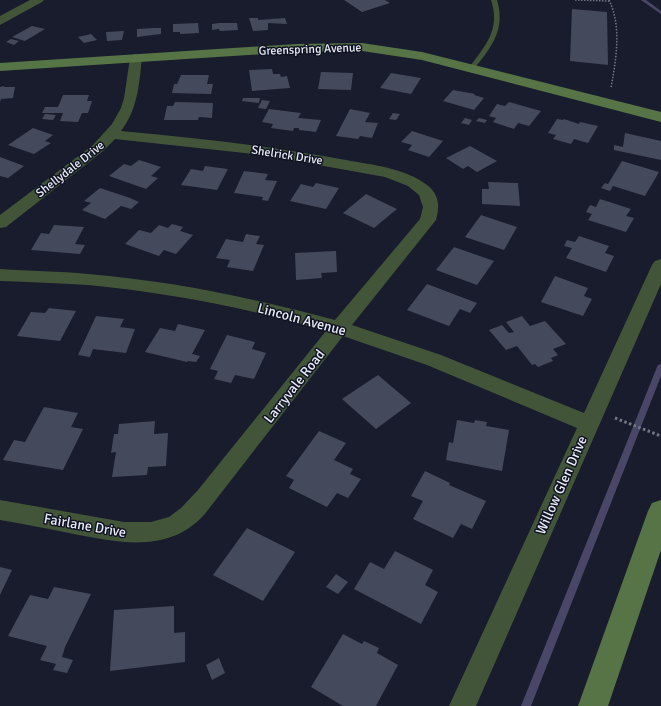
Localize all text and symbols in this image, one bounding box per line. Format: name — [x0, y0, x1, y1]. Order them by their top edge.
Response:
street label: Greenspring Avenue — [258, 40, 362, 59]
street label: Shellydale Drive — [33, 138, 108, 201]
street label: Shelrick Drive — [250, 142, 324, 169]
street label: Lincoln Avenue — [256, 300, 348, 339]
street label: Larryvale Road — [260, 346, 328, 427]
street label: Willow Glen Drive — [532, 433, 591, 537]
street label: Fairlane Drive — [42, 510, 127, 541]

